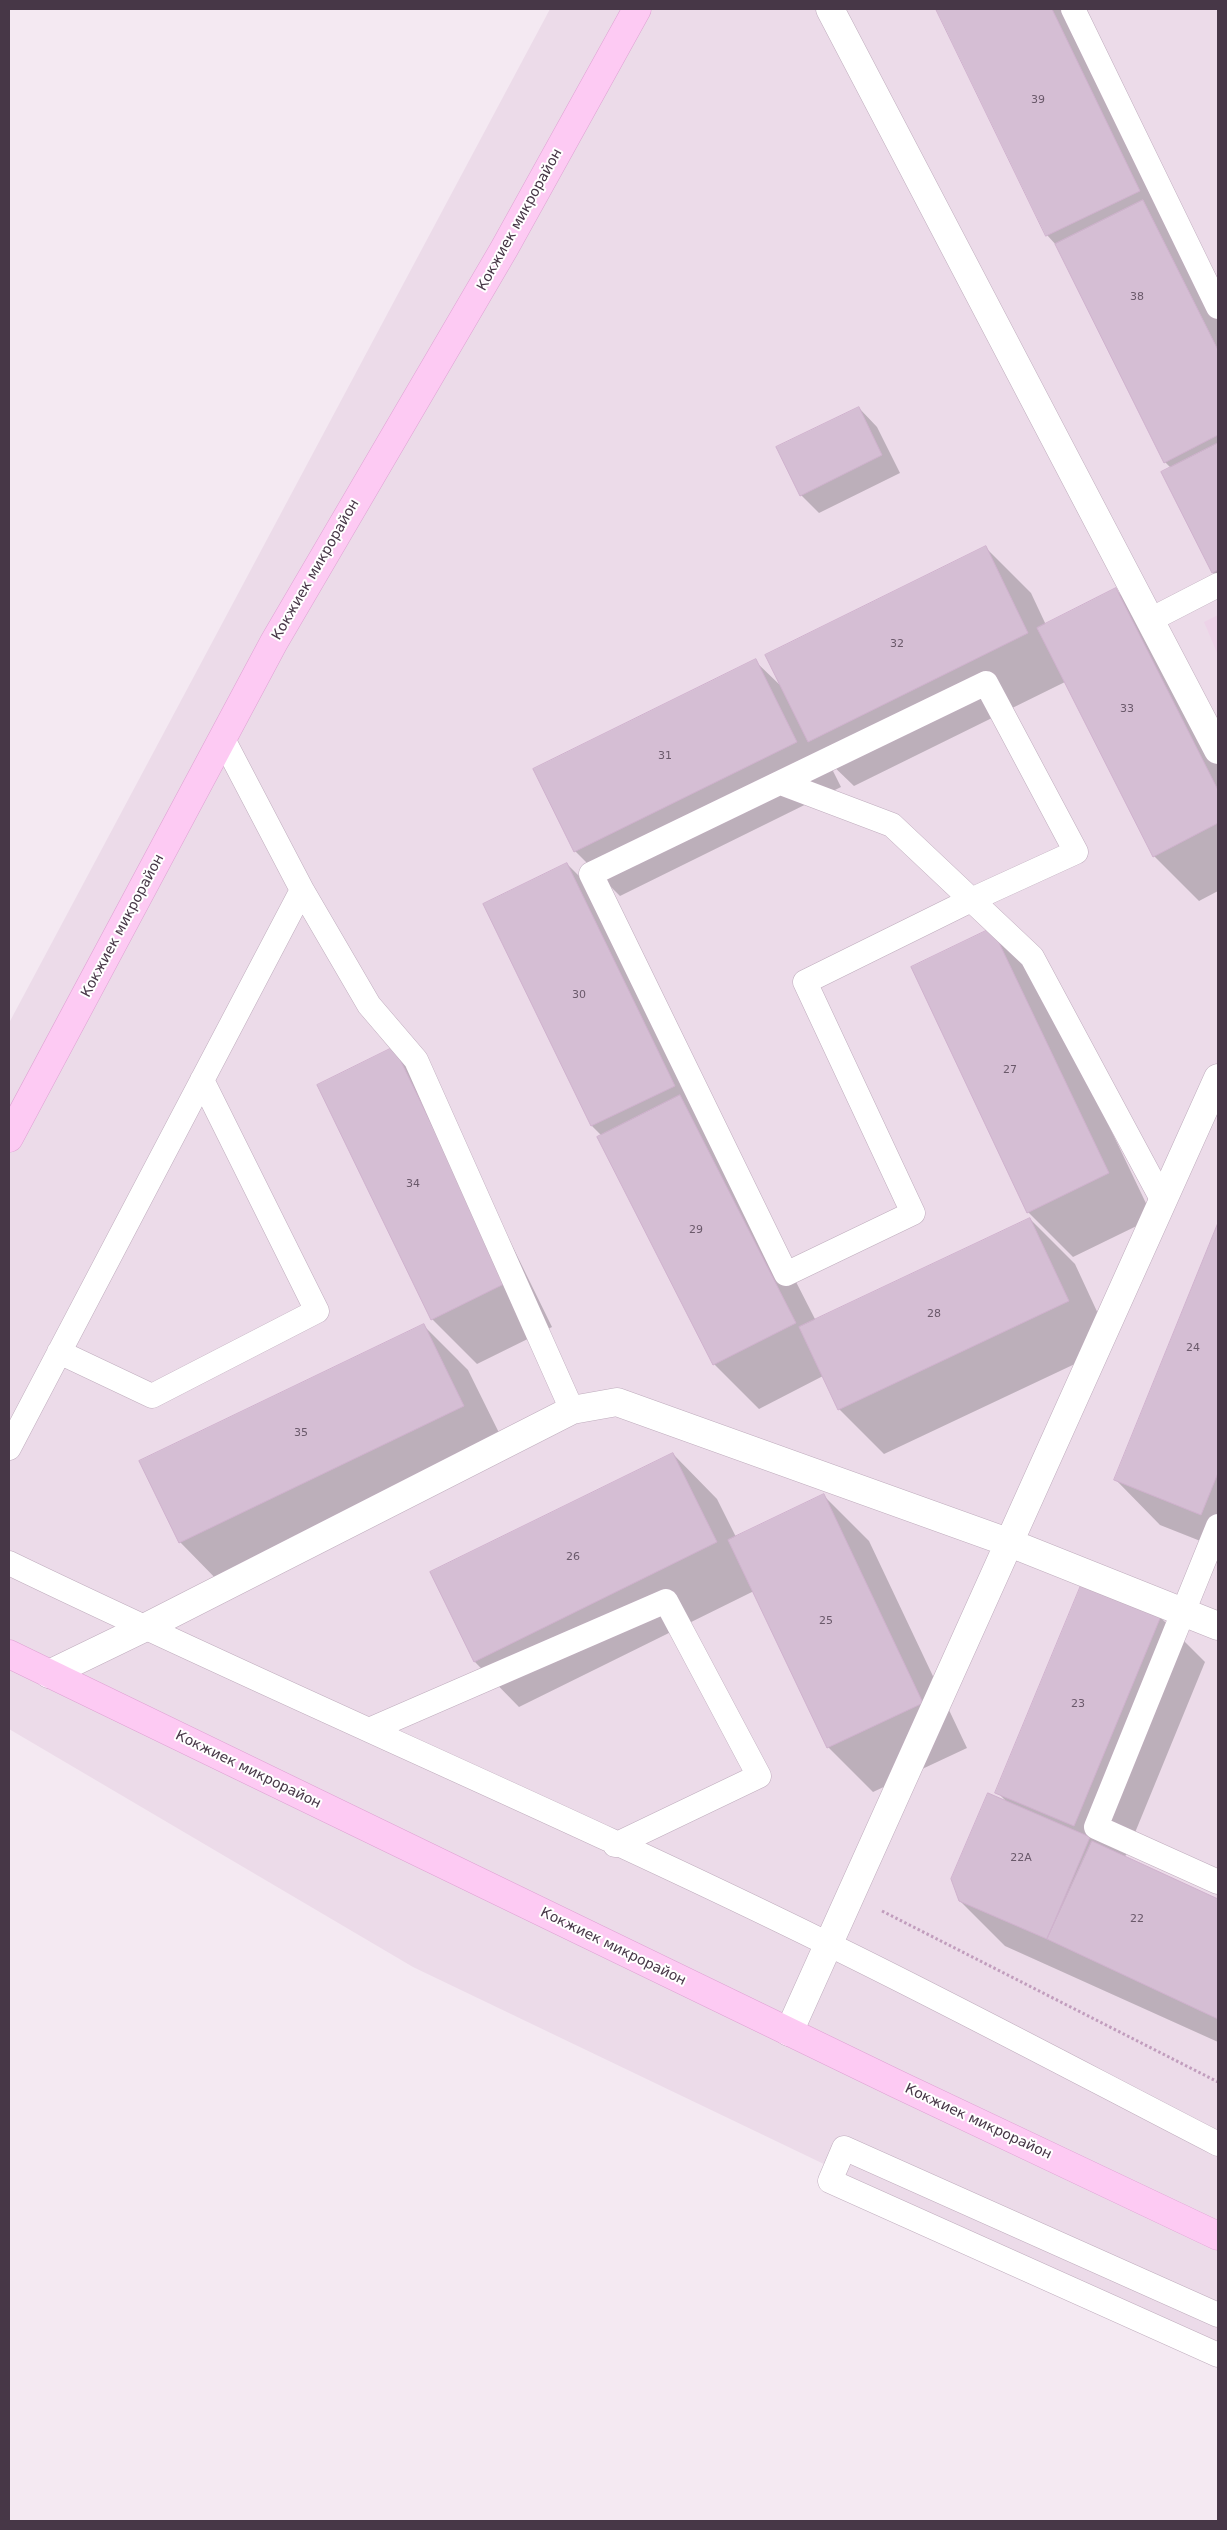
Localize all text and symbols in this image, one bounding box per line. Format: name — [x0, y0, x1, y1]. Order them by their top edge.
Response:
house number: 39 — [1031, 93, 1045, 107]
street label: Кокжиек микрорайон — [474, 146, 566, 294]
house number: 38 — [1130, 290, 1144, 304]
street label: Кокжиек микрорайон — [269, 496, 363, 644]
house number: 32 — [890, 637, 904, 651]
house number: 33 — [1120, 702, 1134, 716]
house number: 31 — [658, 749, 672, 763]
street label: Кокжиек микрорайон — [78, 851, 168, 1001]
house number: 30 — [572, 988, 586, 1002]
house number: 27 — [1003, 1063, 1017, 1077]
house number: 34 — [406, 1177, 420, 1191]
house number: 29 — [689, 1223, 703, 1237]
house number: 28 — [927, 1307, 941, 1321]
house number: 24 — [1186, 1341, 1200, 1355]
house number: 35 — [294, 1426, 308, 1440]
house number: 26 — [566, 1550, 580, 1564]
house number: 25 — [819, 1614, 833, 1628]
house number: 23 — [1071, 1697, 1085, 1711]
street label: Кокжиек микрорайон — [172, 1727, 324, 1813]
house number: 22А — [1010, 1851, 1032, 1865]
street label: Кокжиек микрорайон — [537, 1904, 689, 1990]
house number: 22 — [1130, 1912, 1144, 1926]
street label: Кокжиек микрорайон — [902, 2081, 1054, 2163]

